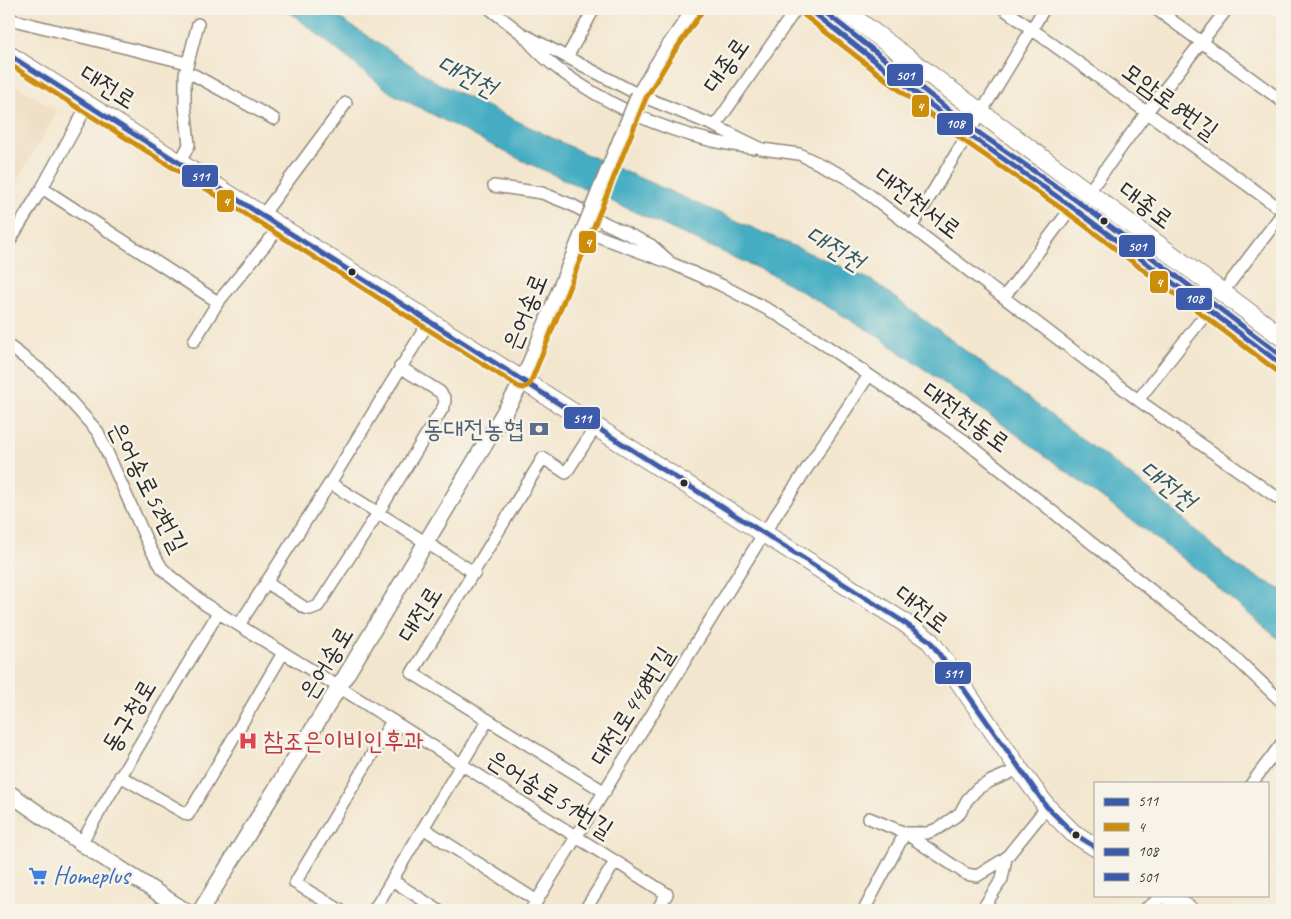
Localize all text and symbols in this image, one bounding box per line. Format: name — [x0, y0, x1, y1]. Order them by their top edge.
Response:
street label: 대종로 — [696, 31, 756, 99]
water label: 대전천 — [432, 47, 505, 106]
street label: 모암로8번길 — [1115, 55, 1225, 147]
street label: 대전로 — [74, 57, 142, 117]
line badge: 501 — [886, 63, 924, 87]
text: 501 — [896, 67, 916, 84]
line badge: 4 — [911, 94, 930, 118]
text: 4 — [917, 98, 925, 115]
line badge: 108 — [936, 112, 974, 136]
text: 108 — [946, 115, 966, 132]
street label: 대전천서로 — [868, 160, 968, 246]
line badge: 511 — [181, 164, 219, 188]
text: 511 — [191, 168, 211, 185]
street label: 대종로 — [1112, 174, 1180, 236]
line badge: 4 — [216, 189, 235, 213]
text: 4 — [223, 193, 231, 210]
unlabelled marker — [1099, 216, 1109, 226]
water label: 대전천 — [800, 218, 873, 280]
line badge: 4 — [578, 230, 597, 254]
text: 4 — [585, 234, 593, 251]
line badge: 501 — [1118, 234, 1156, 258]
text: 501 — [1128, 238, 1148, 255]
unlabelled marker — [347, 267, 357, 277]
street label: 은어송로 — [495, 269, 555, 355]
line badge: 4 — [1149, 270, 1169, 294]
text: 4 — [1156, 274, 1164, 291]
line badge: 108 — [1175, 287, 1213, 311]
text: 108 — [1185, 290, 1205, 307]
street label: 대전천동로 — [916, 374, 1016, 460]
line badge: 511 — [563, 406, 601, 430]
text: 511 — [573, 410, 593, 427]
place label: 동대전농협 — [423, 413, 524, 445]
street label: 은어송로52번길 — [101, 416, 195, 558]
bank icon: 동대전농협 — [528, 418, 550, 440]
water label: 대전천 — [1133, 453, 1205, 519]
unlabelled marker — [679, 478, 689, 488]
street label: 대전로 — [888, 578, 956, 640]
street label: 대전로 — [390, 580, 450, 648]
street label: 은어송로 — [292, 620, 360, 706]
street label: 대전로448번길 — [583, 641, 681, 771]
line badge: 511 — [934, 661, 972, 685]
text: 511 — [944, 665, 964, 682]
street label: 동구청로 — [95, 673, 163, 759]
place label: 참조은이비인후과 — [263, 725, 424, 757]
hospital icon: 참조은이비인후과 — [237, 730, 259, 752]
street label: 은어송로51번길 — [481, 742, 619, 846]
legend — [1094, 782, 1268, 896]
text: 511 — [1138, 792, 1160, 811]
text: 4 — [1138, 818, 1146, 837]
unlabelled marker — [1071, 830, 1081, 840]
text: 108 — [1138, 842, 1160, 861]
place label: Homeplus — [53, 860, 132, 892]
supermarket icon: Homeplus — [27, 865, 49, 887]
text: 501 — [1138, 868, 1160, 887]

